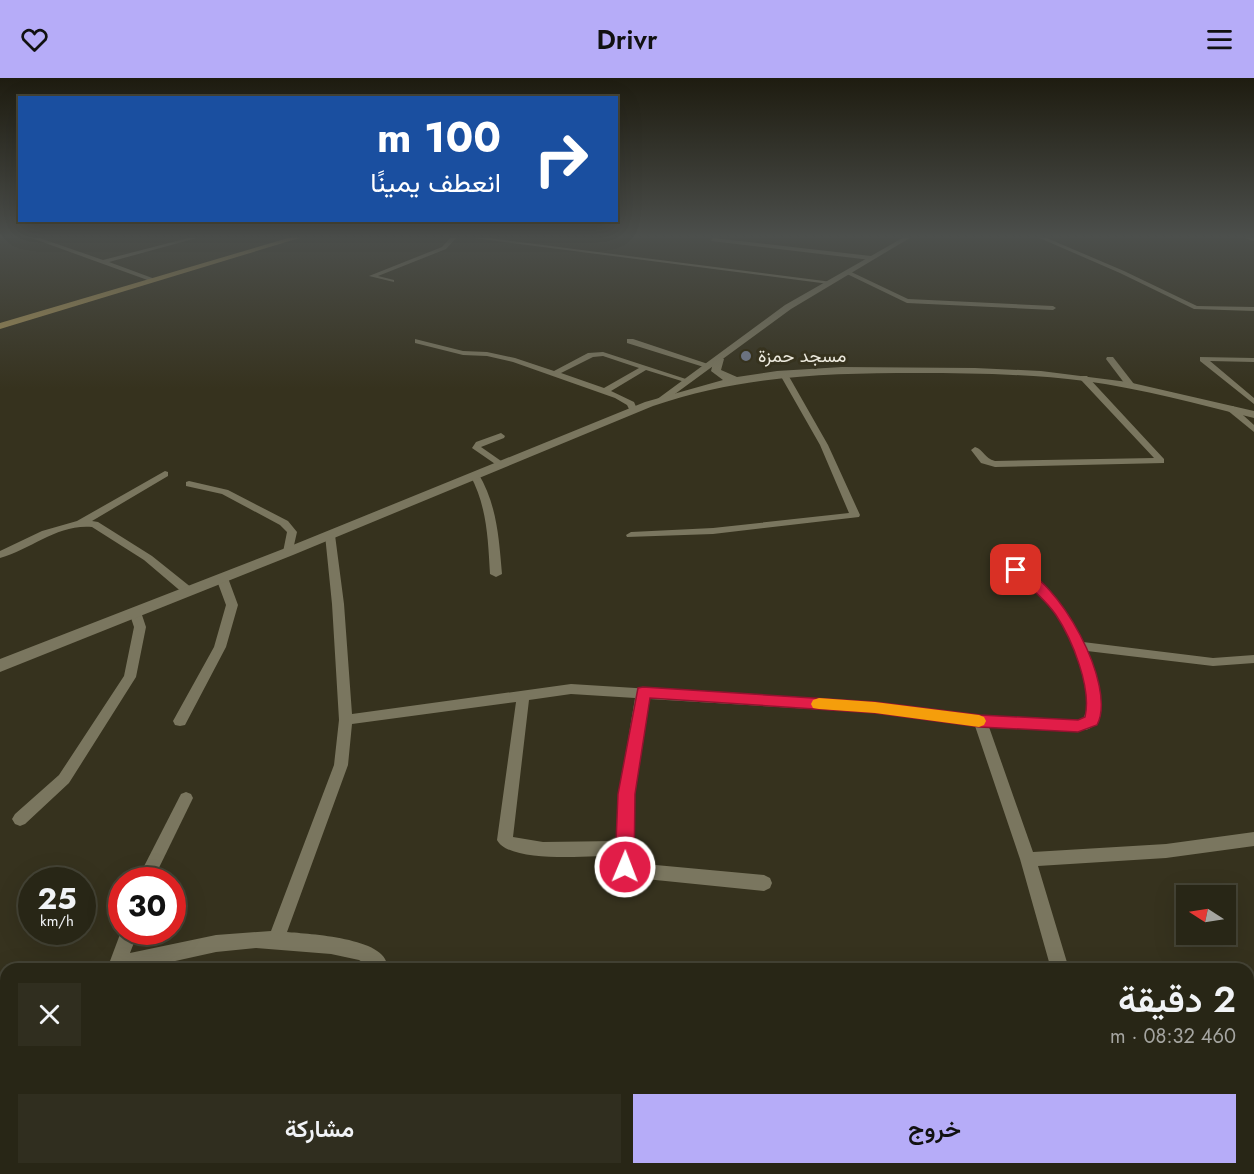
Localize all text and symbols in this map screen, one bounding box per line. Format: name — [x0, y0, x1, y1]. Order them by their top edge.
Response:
text: Drivr — [596, 20, 658, 59]
icon: heart — [18, 23, 51, 56]
icon: menu — [1203, 23, 1236, 56]
text: 100 m — [377, 107, 501, 168]
icon: right — [522, 120, 600, 198]
text: انعطف يمينًا — [370, 163, 501, 202]
place label: مسجد حمزة — [758, 343, 846, 369]
marker: مسجد حمزة — [739, 349, 753, 363]
pin — [990, 544, 1041, 595]
icon: arrive — [999, 553, 1032, 586]
position arrow — [593, 835, 657, 899]
speed limit sign: 30 — [108, 867, 186, 945]
text: 25 — [37, 877, 77, 920]
north arrow — [1176, 885, 1236, 945]
map controls — [1176, 885, 1236, 945]
text: km/h — [40, 910, 74, 932]
text: 2 دقيقة — [1118, 973, 1236, 1025]
button: close — [18, 983, 81, 1046]
text: 460 m · 08:32 — [1110, 1022, 1236, 1051]
button: مشاركة — [18, 1094, 621, 1163]
button: خروج — [633, 1094, 1236, 1163]

